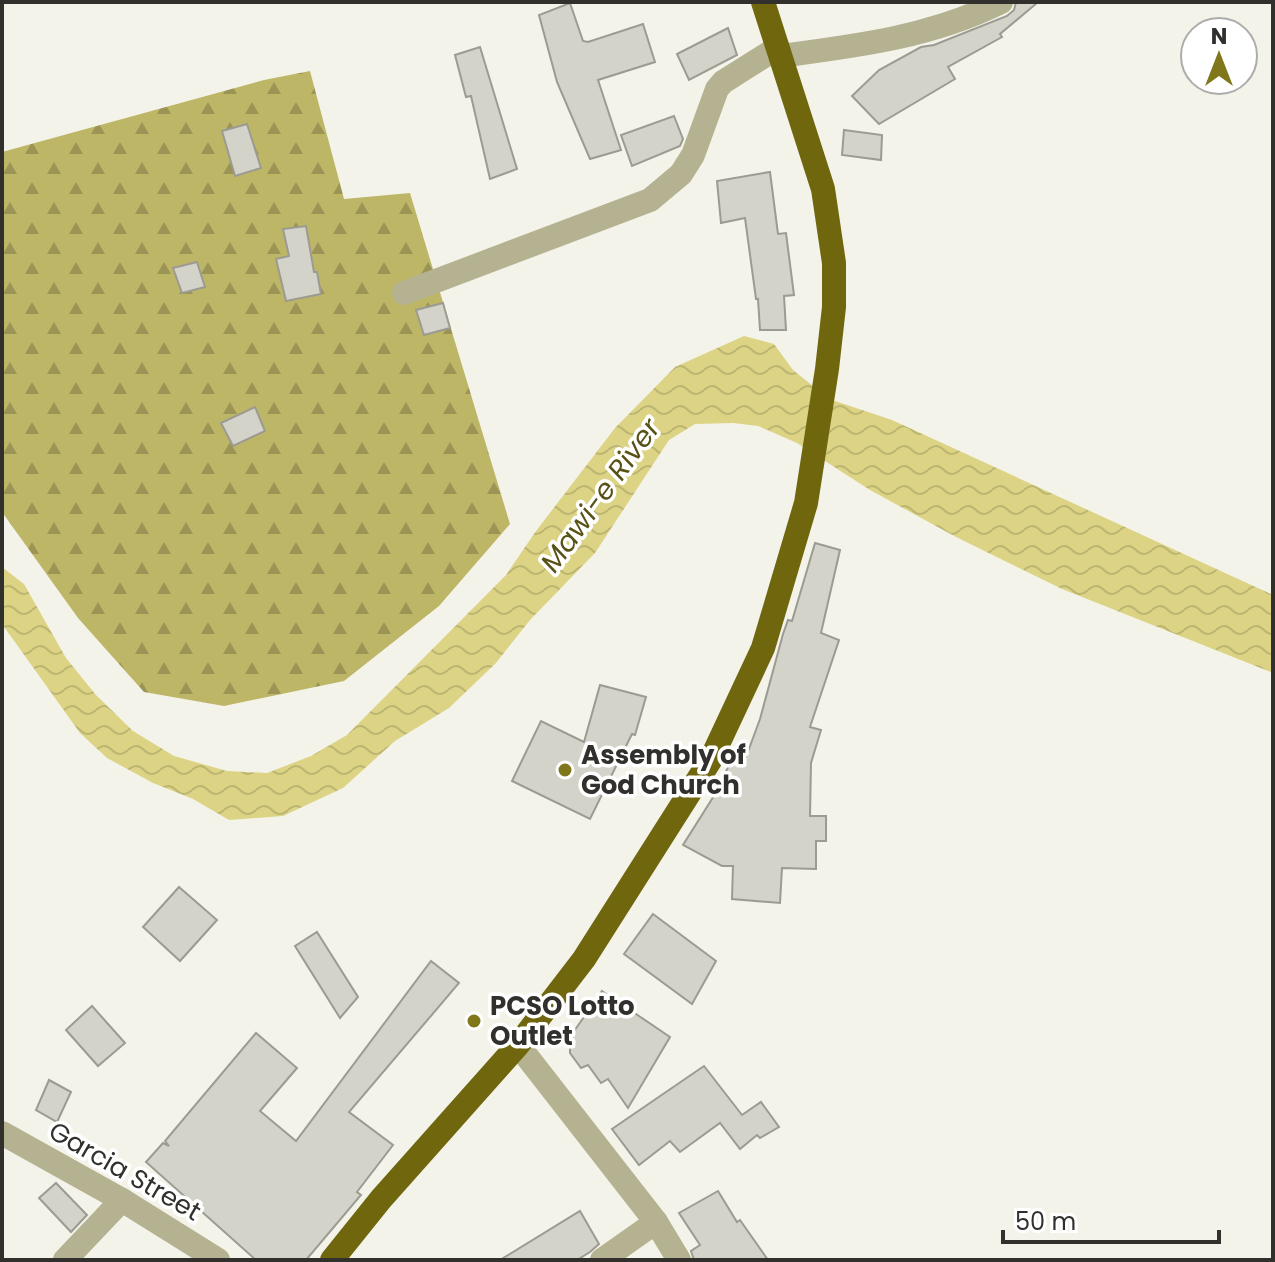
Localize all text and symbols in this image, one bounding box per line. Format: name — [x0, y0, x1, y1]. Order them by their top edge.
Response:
north arrow — [1179, 16, 1259, 96]
text: N — [1211, 21, 1227, 52]
water label: Mawi-e River — [531, 410, 670, 580]
place label: Assembly of God Church — [581, 737, 746, 803]
marker: Assembly of God Church — [556, 761, 574, 779]
place label: PCSO Lotto Outlet — [490, 988, 635, 1054]
marker: PCSO Lotto Outlet — [465, 1012, 483, 1030]
street label: Garcia Street — [42, 1113, 208, 1229]
scale bar — [1003, 1194, 1219, 1244]
text: 50 m — [1015, 1205, 1076, 1238]

